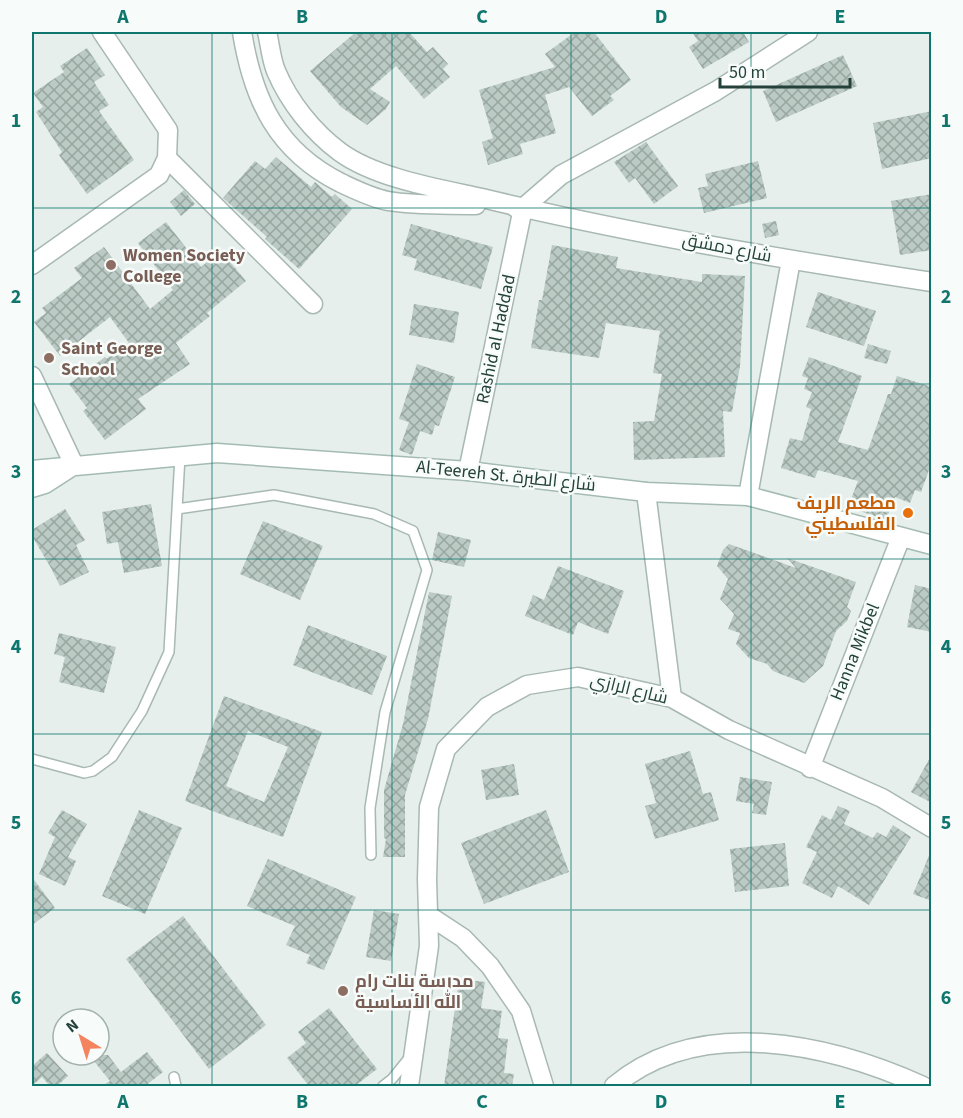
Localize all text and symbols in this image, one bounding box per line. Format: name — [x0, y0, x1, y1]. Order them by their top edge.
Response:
text: A — [116, 3, 129, 31]
text: B — [296, 3, 308, 31]
text: C — [476, 3, 488, 31]
text: D — [655, 3, 667, 31]
text: E — [835, 3, 845, 31]
scale bar — [720, 51, 850, 89]
text: 50 m — [729, 60, 765, 85]
text: 1 — [11, 107, 21, 135]
text: 1 — [941, 107, 951, 135]
street label: شارع دمشق — [680, 227, 774, 269]
place label: Women Society College — [123, 243, 246, 289]
marker: Women Society College — [104, 258, 118, 272]
street label: Rashid al Haddad — [470, 272, 522, 406]
text: 2 — [11, 283, 21, 311]
text: 2 — [941, 283, 951, 311]
place label: Saint George School — [61, 336, 163, 382]
marker: Saint George School — [42, 351, 56, 365]
street label: Al-Teereh St. شارع الطيرة — [415, 454, 597, 498]
text: 3 — [11, 458, 21, 486]
text: 3 — [941, 458, 951, 486]
place label: مطعم الريف الفلسطيني — [796, 491, 896, 539]
marker: مطعم الريف الفلسطيني — [901, 506, 915, 520]
street label: Hanna Mikbel — [824, 600, 886, 704]
text: 4 — [11, 633, 22, 661]
text: 4 — [941, 633, 952, 661]
street label: شارع الرازي — [587, 667, 671, 712]
text: 5 — [11, 809, 21, 837]
text: 5 — [941, 809, 951, 837]
place label: مدرسة بنات رام الله الأساسية — [355, 969, 474, 1015]
text: 6 — [11, 984, 21, 1012]
marker: مدرسة بنات رام الله الأساسية — [336, 984, 350, 998]
text: 6 — [941, 984, 951, 1012]
north arrow — [51, 1007, 111, 1067]
text: N — [61, 1014, 83, 1038]
text: A — [116, 1088, 129, 1116]
text: B — [296, 1088, 308, 1116]
text: C — [476, 1088, 488, 1116]
text: D — [655, 1088, 667, 1116]
text: E — [835, 1088, 845, 1116]

